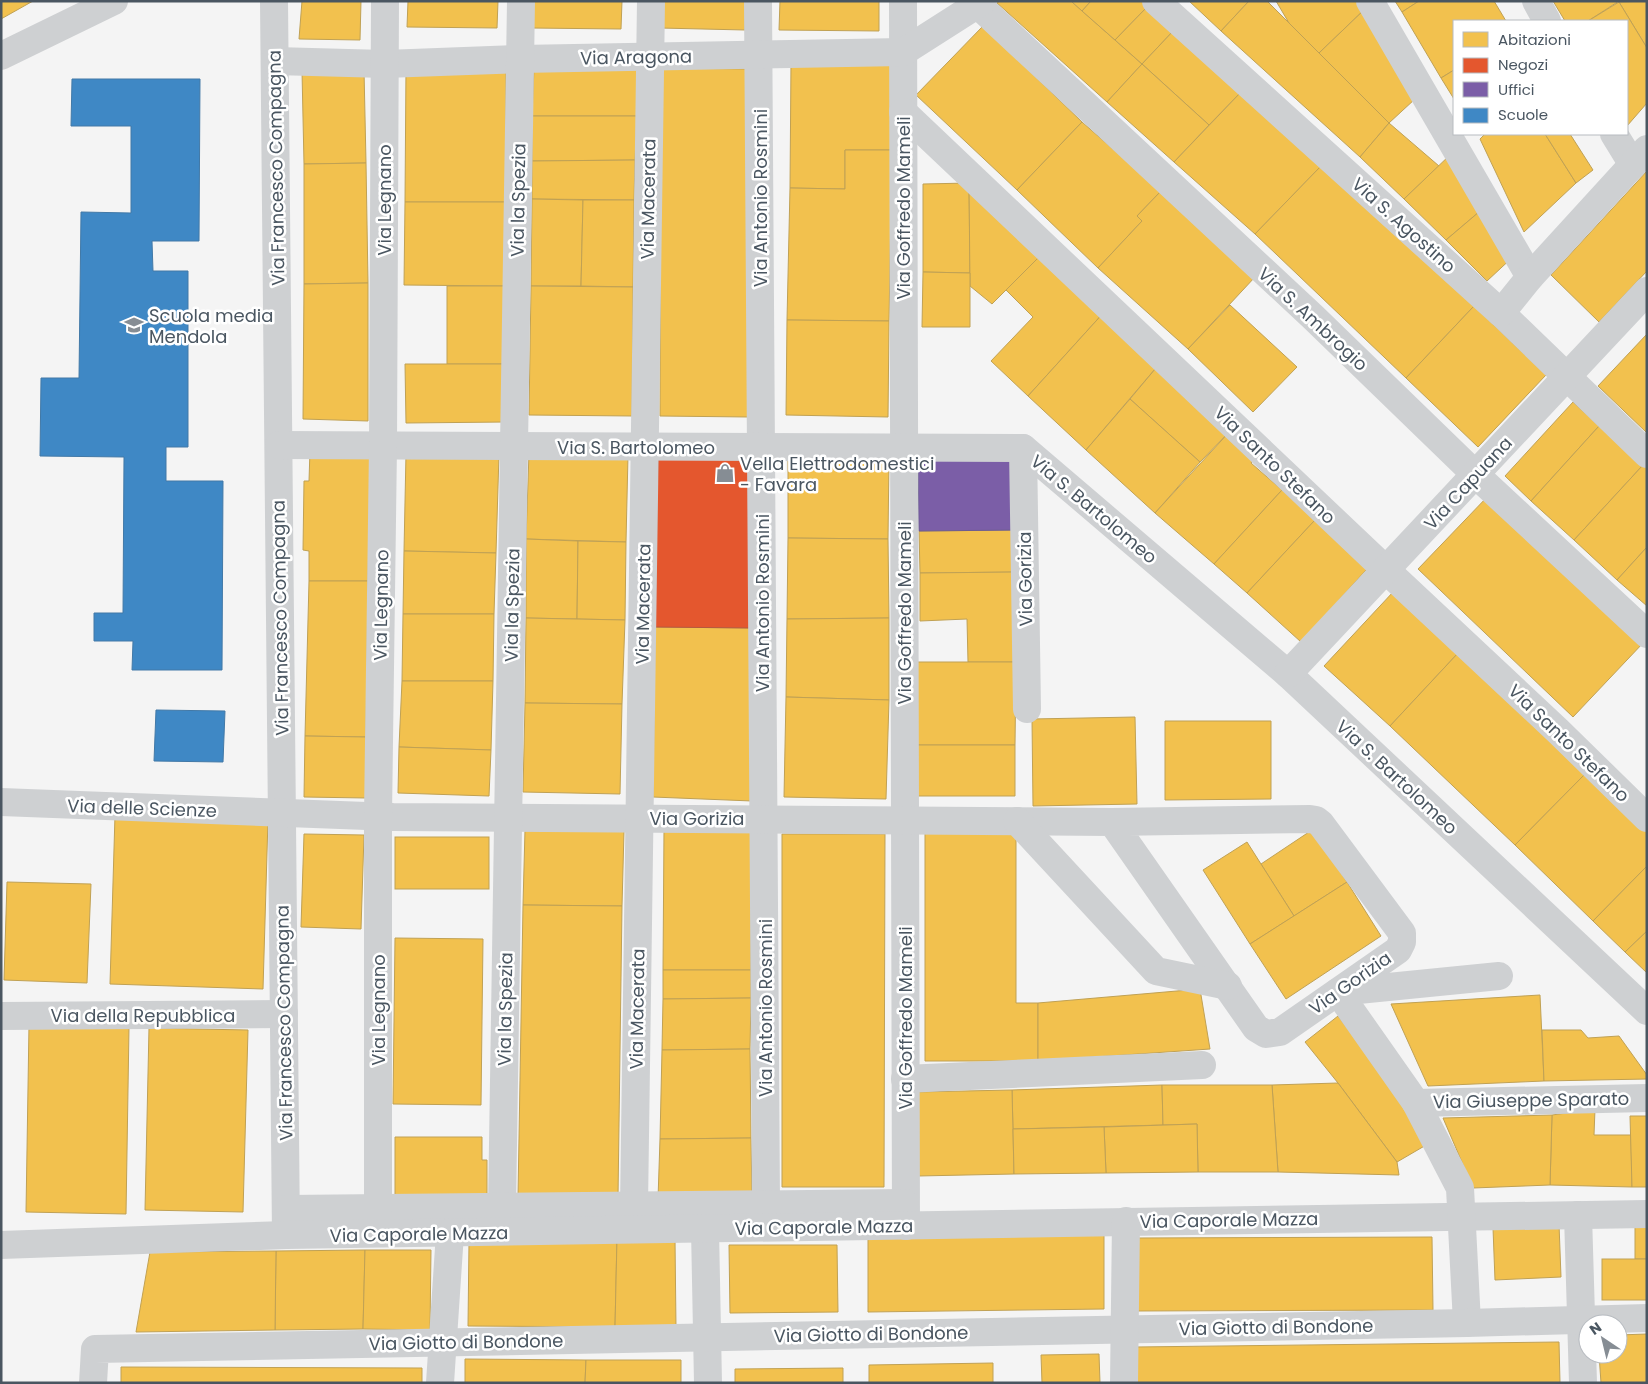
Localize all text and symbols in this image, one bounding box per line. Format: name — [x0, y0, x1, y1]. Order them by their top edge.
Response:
legend — [1453, 20, 1628, 135]
text: Abitazioni — [1498, 29, 1571, 50]
street label: Via Aragona — [580, 44, 692, 70]
street label: Via Francesco Compagna — [261, 50, 291, 286]
text: Negozi — [1498, 54, 1548, 75]
text: Uffici — [1498, 79, 1534, 100]
text: Scuole — [1498, 104, 1548, 125]
street label: Via Antonio Rosmini — [748, 109, 773, 287]
street label: Via Goffredo Mameli — [891, 116, 916, 300]
street label: Via Macerata — [634, 138, 662, 260]
street label: Via la Spezia — [505, 143, 531, 257]
street label: Via Legnano — [372, 144, 397, 256]
street label: Via S. Agostino — [1347, 172, 1461, 278]
street label: Via S. Ambrogio — [1253, 261, 1373, 377]
place label: Scuola media Mendola — [149, 303, 273, 349]
school or university icon: Scuola media Mendola — [123, 314, 145, 336]
street label: Via Santo Stefano — [1209, 400, 1341, 530]
street label: Via Capuana — [1418, 431, 1518, 535]
street label: Via S. Bartolomeo — [557, 435, 715, 460]
street label: Via S. Bartolomeo — [1025, 449, 1163, 569]
place label: Vella Elettrodomestici - Favara — [740, 451, 934, 497]
shop icon: Vella Elettrodomestici - Favara — [714, 462, 736, 484]
street label: Via Francesco Compagna — [265, 500, 295, 736]
street label: Via Antonio Rosmini — [750, 514, 775, 692]
street label: Via Goffredo Mameli — [892, 521, 917, 705]
street label: Via Gorizia — [1012, 531, 1038, 627]
street label: Via Macerata — [629, 543, 657, 665]
street label: Via la Spezia — [499, 548, 525, 662]
street label: Via Legnano — [368, 549, 394, 661]
street label: Via Santo Stefano — [1503, 678, 1635, 808]
street label: Via S. Bartolomeo — [1331, 714, 1463, 840]
street label: Via delle Scienze — [67, 793, 217, 823]
street label: Via Gorizia — [649, 806, 745, 831]
street label: Via Francesco Compagna — [269, 905, 299, 1141]
street label: Via Antonio Rosmini — [753, 919, 778, 1097]
street label: Via Goffredo Mameli — [893, 926, 918, 1110]
street label: Via Gorizia — [1304, 946, 1396, 1020]
street label: Via Macerata — [623, 948, 651, 1070]
street label: Via la Spezia — [492, 952, 518, 1066]
street label: Via Legnano — [366, 954, 391, 1066]
street label: Via della Repubblica — [51, 1003, 235, 1028]
street label: Via Giuseppe Sparato — [1433, 1086, 1629, 1114]
street label: Via Caporale Mazza — [1139, 1206, 1319, 1234]
street label: Via Caporale Mazza — [734, 1213, 914, 1241]
street label: Via Caporale Mazza — [329, 1220, 509, 1248]
street label: Via Giotto di Bondone — [1178, 1313, 1374, 1341]
north arrow — [1578, 1314, 1628, 1364]
text: N — [1585, 1317, 1606, 1340]
street label: Via Giotto di Bondone — [773, 1320, 969, 1348]
street label: Via Giotto di Bondone — [368, 1328, 564, 1356]

